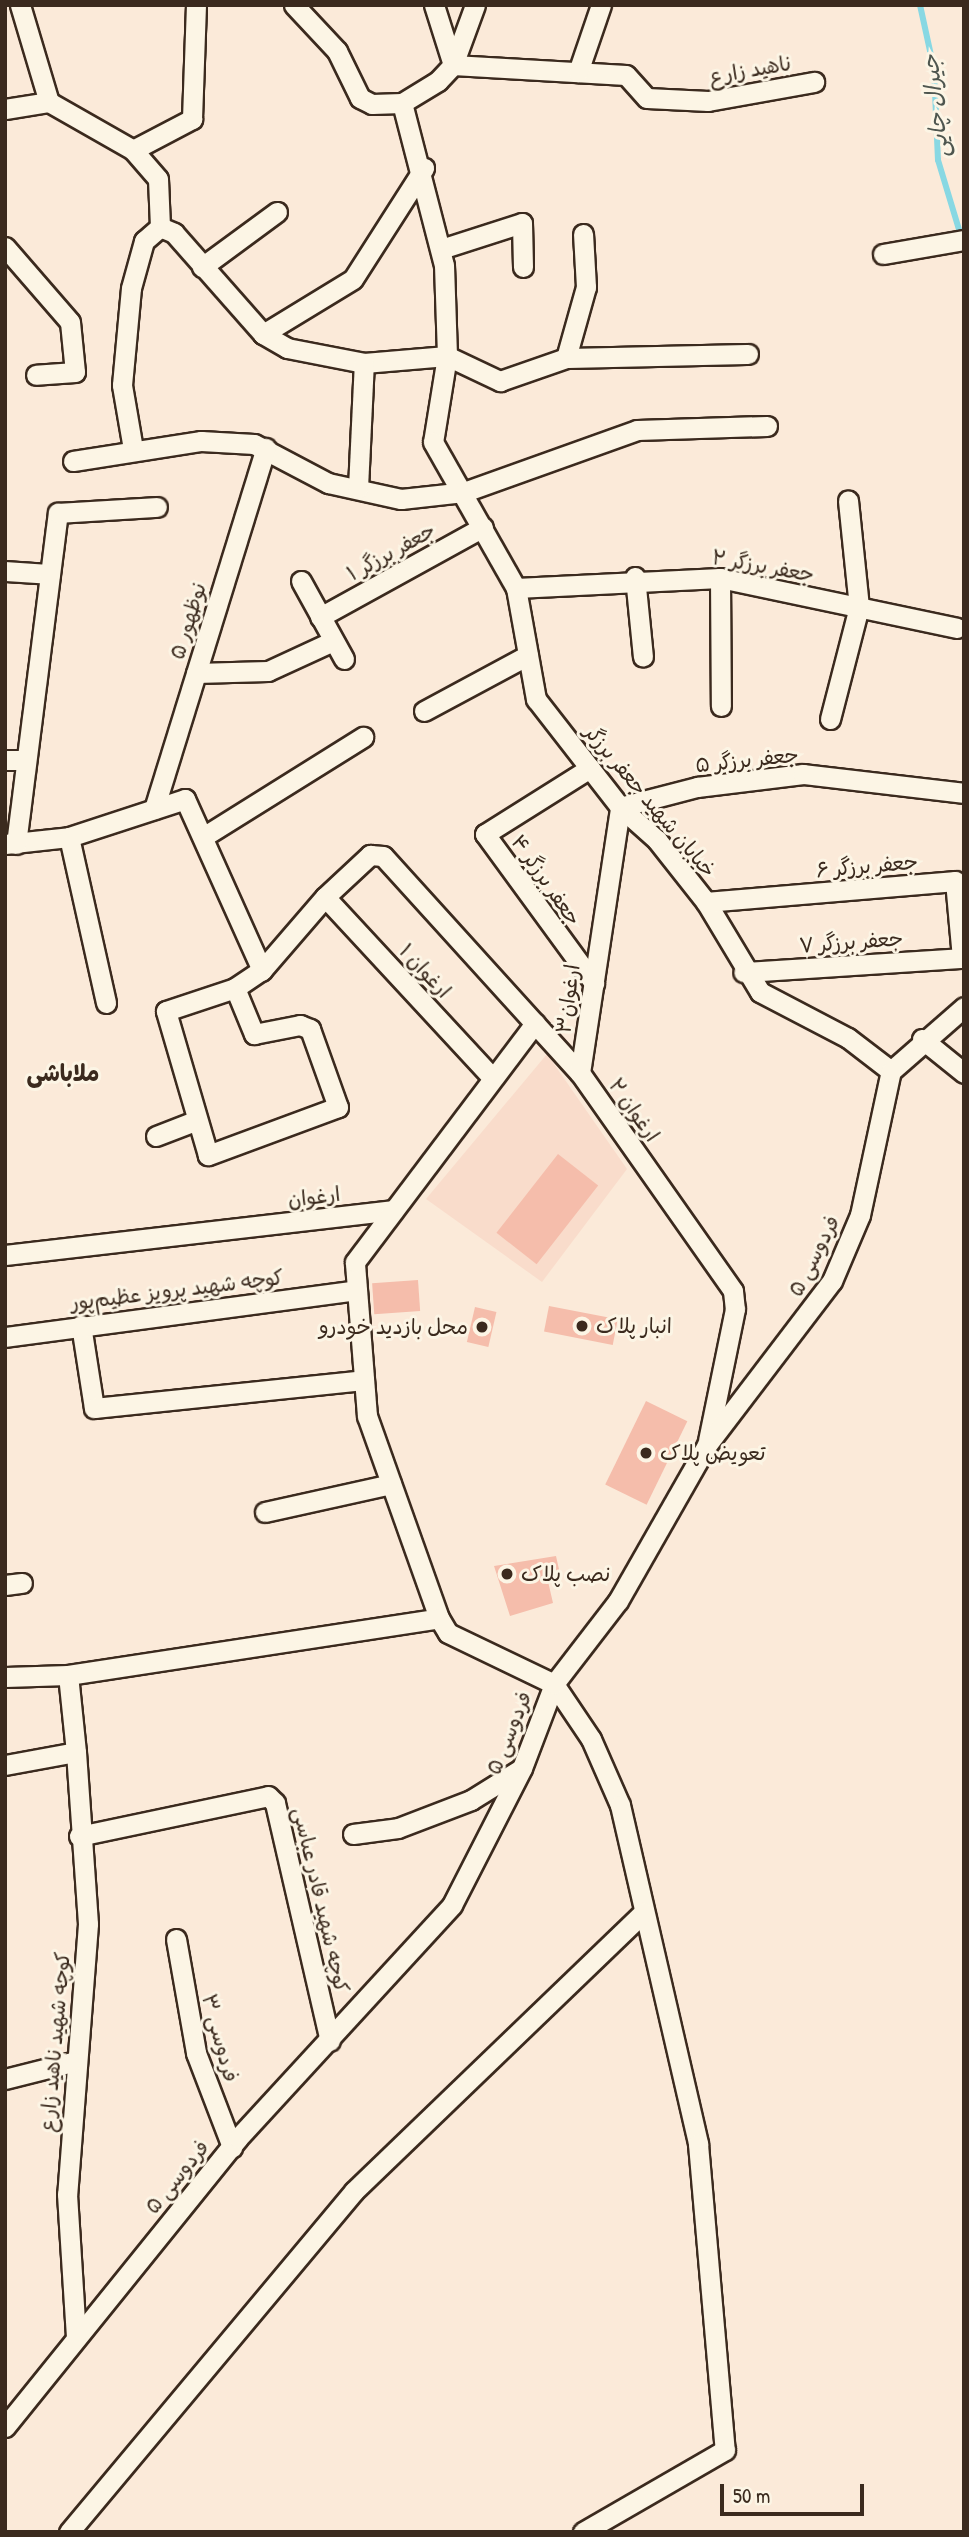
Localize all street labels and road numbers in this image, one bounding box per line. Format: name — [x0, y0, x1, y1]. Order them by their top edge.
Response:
street label: ناهید زارع — [707, 50, 793, 90]
street label: جعفر برزگر ۱ — [342, 517, 440, 587]
street label: جعفر برزگر ۲ — [710, 545, 816, 587]
street label: نوظهور ۵ — [164, 580, 212, 662]
street label: خیابان شهید جعفر برزگر — [579, 720, 721, 882]
street label: جعفر برزگر ۵ — [694, 742, 800, 778]
street label: جعفر برزگر ۴ — [506, 830, 586, 930]
street label: جعفر برزگر ۶ — [815, 849, 919, 883]
street label: جعفر برزگر ۷ — [798, 926, 904, 958]
street label: ارغوان ۱ — [394, 939, 456, 1003]
street label: ارغوان۳ — [551, 963, 585, 1035]
street label: ارغوان ۲ — [603, 1073, 665, 1147]
street label: ارغوان — [286, 1181, 342, 1213]
street label: فردوسی ۵ — [783, 1211, 845, 1301]
street label: کوچه شهید پرویز عظیم‌پور — [69, 1264, 285, 1316]
street label: فردوسی ۵ — [481, 1688, 537, 1778]
street label: کوچه شهید قادر عباسی — [287, 1805, 355, 1995]
street label: کوچه شهید ناهید زارع — [35, 1951, 75, 2133]
street label: فردوسی ۳ — [196, 1991, 244, 2085]
street label: فردوسی ۵ — [140, 2135, 214, 2219]

